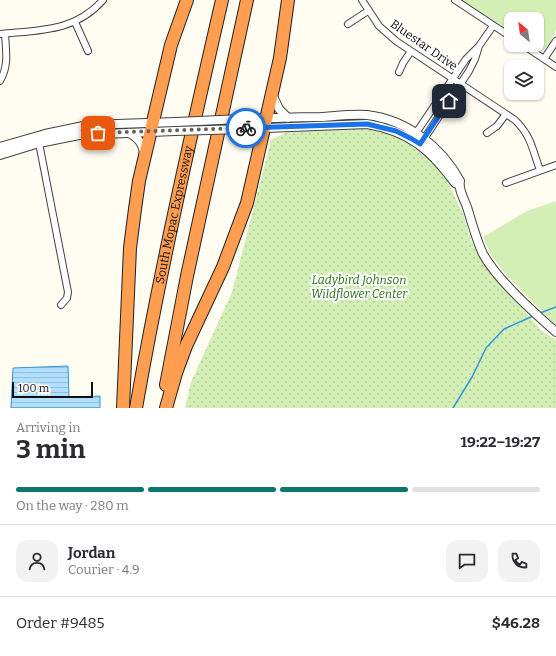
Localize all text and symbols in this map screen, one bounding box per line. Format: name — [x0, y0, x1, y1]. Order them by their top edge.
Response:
north arrow — [504, 12, 544, 52]
map controls — [504, 12, 544, 100]
street label: Bluestar Drive — [388, 17, 460, 73]
button: layers — [504, 60, 544, 100]
pin — [432, 84, 466, 118]
icon: home — [438, 90, 460, 112]
courier — [226, 108, 266, 148]
pin — [81, 116, 115, 150]
icon: bike — [235, 117, 257, 139]
icon: bag — [87, 122, 109, 144]
street label: South Mopac Expressway — [153, 144, 196, 285]
park label: Ladybird Johnson Wildflower Center — [311, 273, 408, 301]
scale bar — [12, 380, 93, 399]
text: 100 m — [18, 382, 49, 395]
text: Arriving in — [16, 420, 81, 435]
text: 19:22–19:27 — [461, 433, 540, 451]
text: 3 min — [16, 434, 85, 465]
text: On the way · 280 m — [16, 498, 129, 513]
button: person — [16, 540, 58, 582]
button: chat — [446, 540, 488, 582]
button: phone — [498, 540, 540, 582]
text: Jordan — [68, 544, 115, 562]
text: Courier · 4.9 — [68, 562, 140, 577]
text: Order #9485 — [16, 614, 105, 632]
text: $46.28 — [492, 614, 540, 632]

